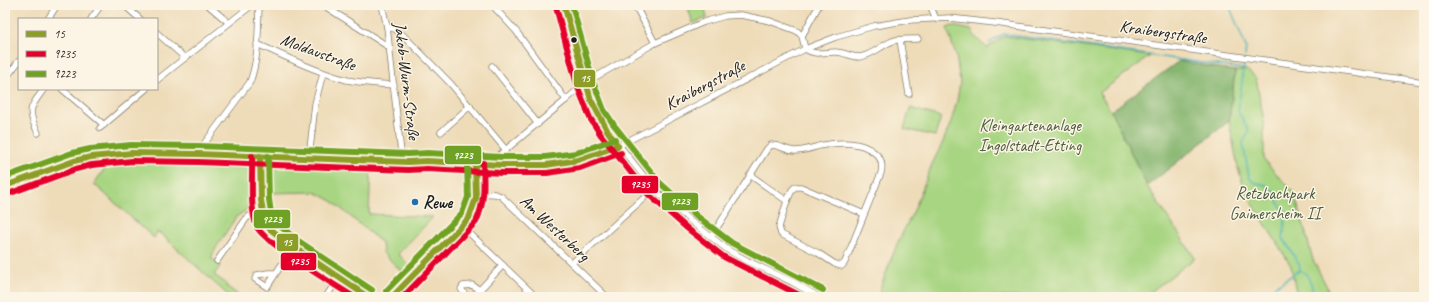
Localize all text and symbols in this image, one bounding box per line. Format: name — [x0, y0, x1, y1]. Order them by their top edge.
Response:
street label: Kraibergstraße — [1118, 16, 1209, 49]
legend — [18, 18, 158, 90]
street label: Jakob-Wurm-Straße — [389, 20, 425, 142]
text: 15 — [54, 26, 65, 42]
street label: Moldaustraße — [278, 29, 360, 76]
unlabelled marker — [569, 35, 579, 45]
text: 9235 — [54, 46, 76, 62]
street label: Kraibergstraße — [661, 55, 750, 115]
text: 9223 — [54, 66, 77, 82]
line badge: 15 — [573, 69, 596, 88]
text: 15 — [580, 71, 591, 85]
park label: Kleingartenanlage Ingolstadt-Etting — [979, 115, 1082, 156]
line badge: 9223 — [444, 145, 482, 165]
text: 9223 — [453, 148, 474, 162]
line badge: 9235 — [621, 175, 659, 194]
text: 9235 — [630, 177, 651, 191]
park label: Retzbachpark Gaimersheim II — [1230, 183, 1325, 224]
street label: Am Westerberg — [516, 190, 595, 266]
place label: Rewe — [423, 192, 454, 213]
line badge: 9223 — [661, 192, 699, 211]
text: 9223 — [670, 194, 691, 208]
marker: Rewe — [410, 197, 420, 207]
line badge: 9223 — [253, 209, 291, 229]
text: 9223 — [262, 212, 283, 226]
line badge: 15 — [276, 233, 299, 252]
text: 15 — [282, 235, 293, 249]
line badge: 9235 — [280, 252, 317, 271]
text: 9235 — [289, 254, 310, 268]

